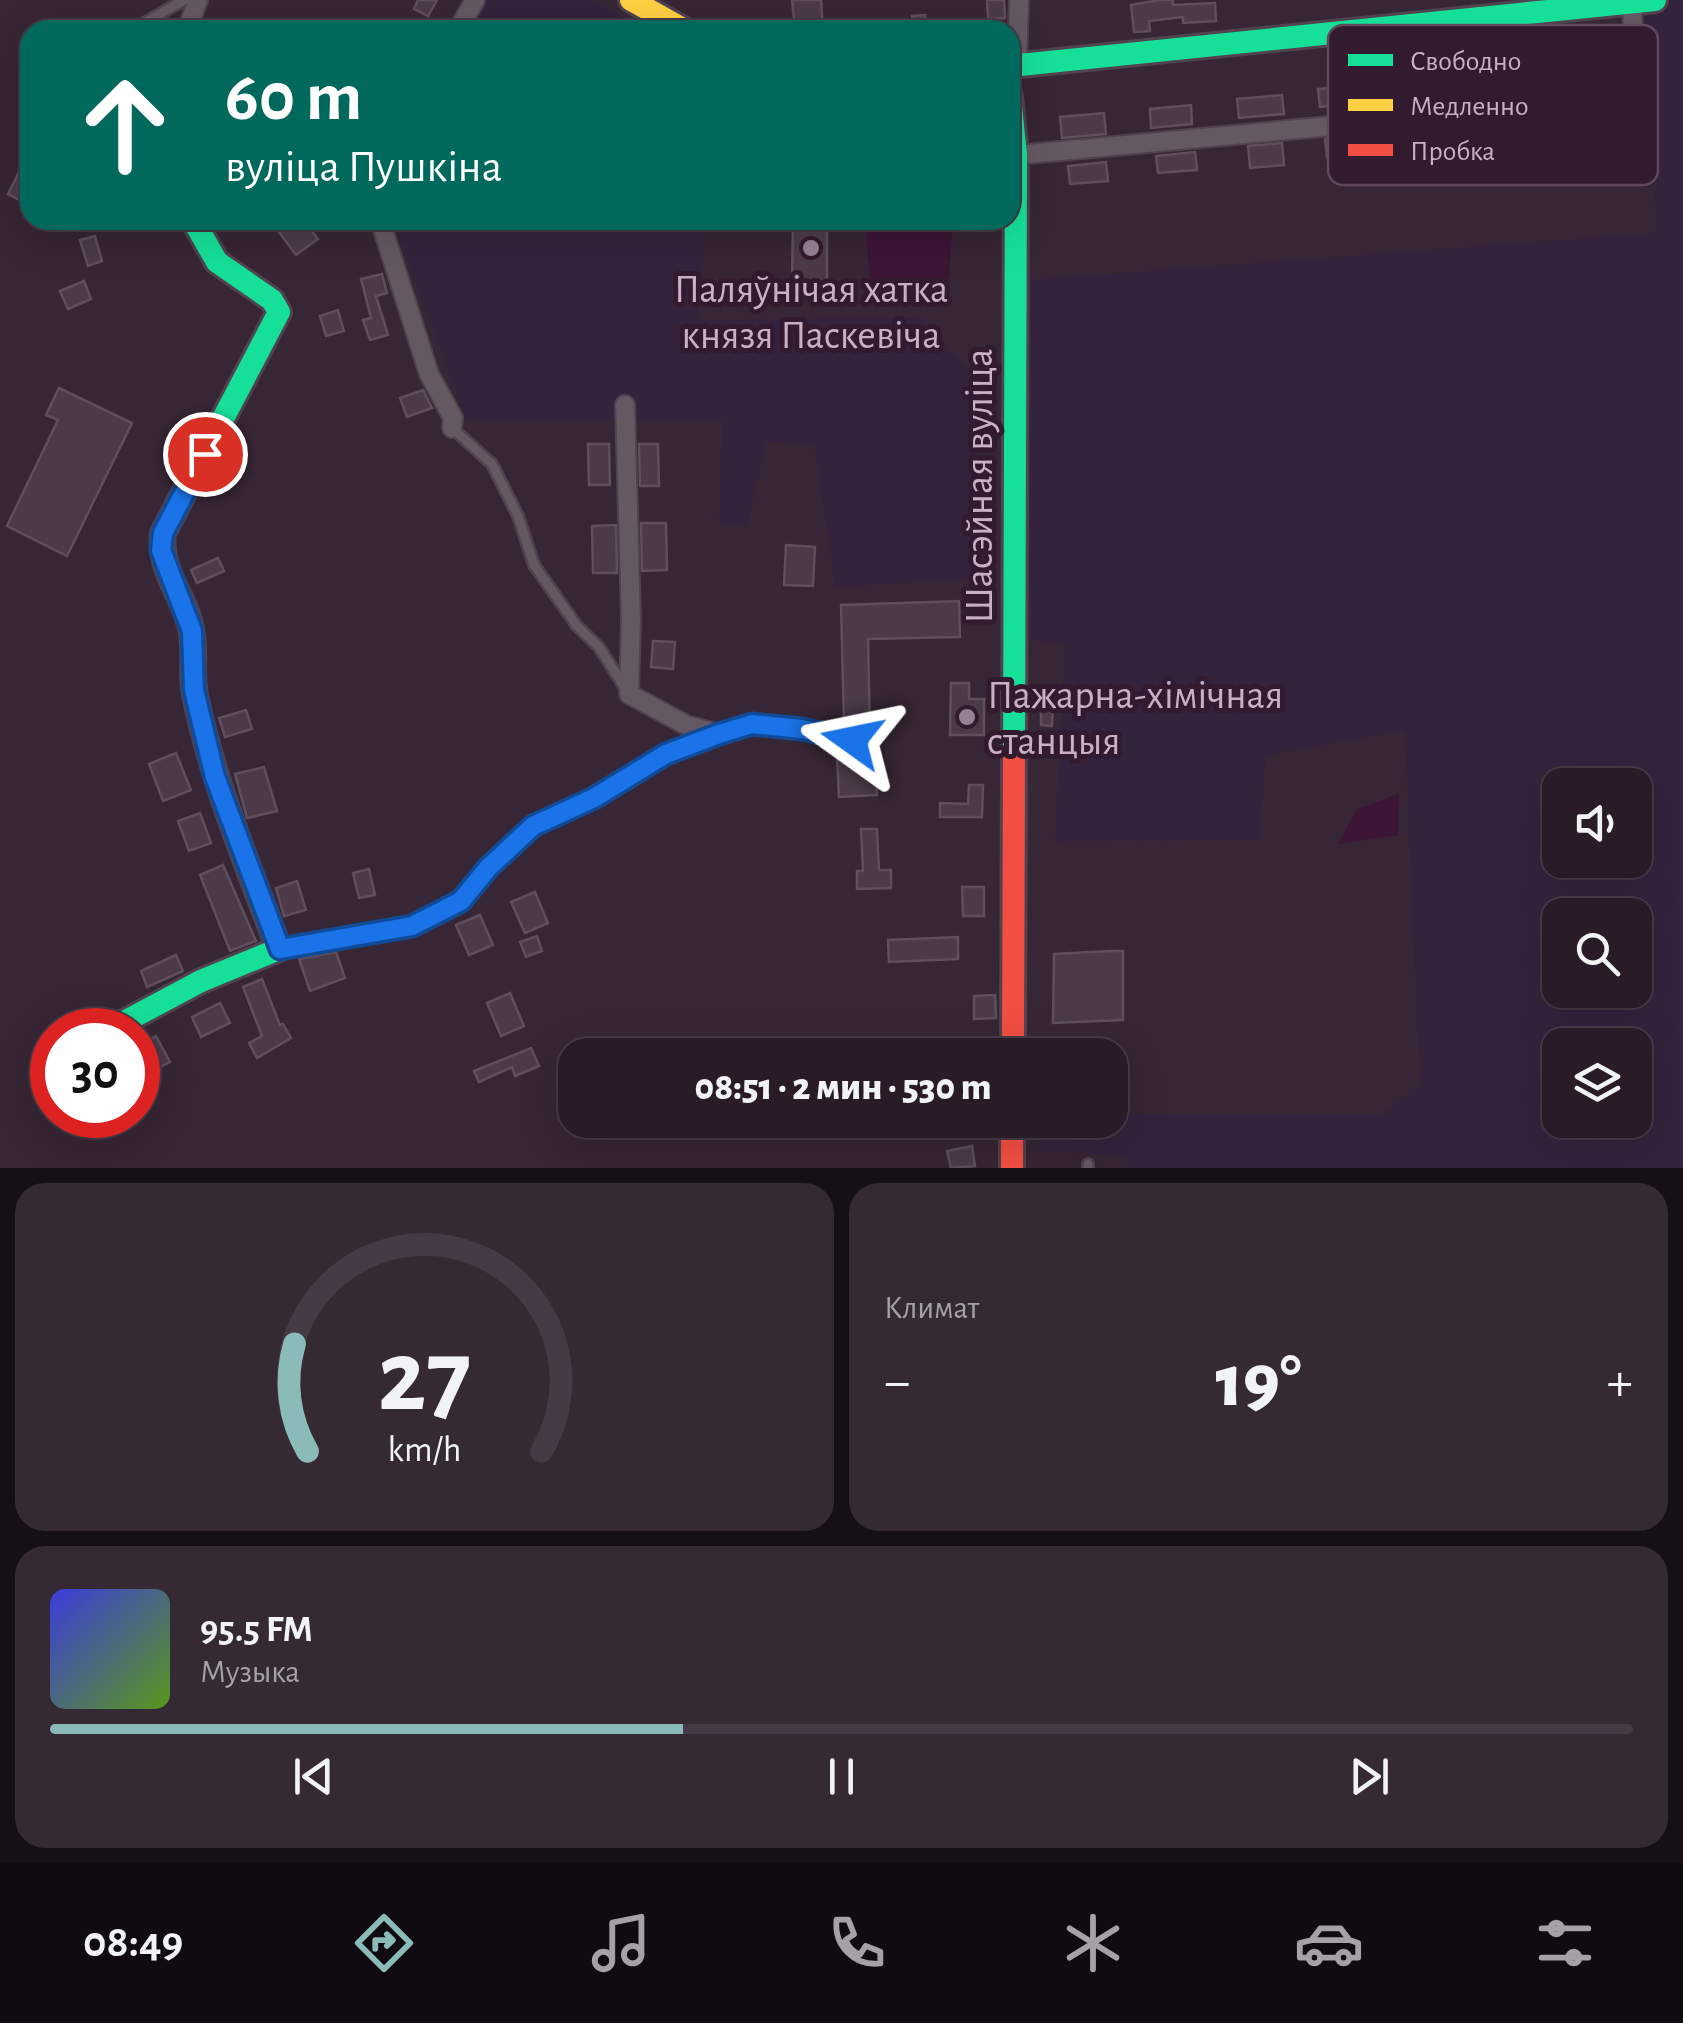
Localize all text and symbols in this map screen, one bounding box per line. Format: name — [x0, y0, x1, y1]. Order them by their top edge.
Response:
legend — [1328, 25, 1658, 185]
text: Свободно — [1410, 48, 1521, 76]
icon: ahead — [60, 60, 190, 190]
text: 60 m — [225, 63, 362, 133]
text: Медленно — [1410, 93, 1529, 121]
text: Пробка — [1410, 138, 1495, 166]
text: вуліца Пушкіна — [225, 145, 502, 190]
marker: Паляўнічая хатка князя Паскевіча — [800, 237, 822, 259]
place label: Паляўнічая хатка князя Паскевіча — [674, 270, 948, 356]
street label: Шасэйная вуліца — [960, 348, 1000, 624]
pin — [163, 412, 248, 497]
icon: arrive — [178, 427, 233, 482]
place label: Пажарна-хімічная станцыя — [987, 676, 1283, 762]
position arrow — [800, 688, 904, 792]
marker: Пажарна-хімічная станцыя — [956, 706, 978, 728]
map controls — [1542, 768, 1652, 1138]
button: sound — [1542, 768, 1652, 878]
button: search — [1542, 898, 1652, 1008]
speed limit sign: 30 — [30, 1008, 160, 1138]
button: layers — [1542, 1028, 1652, 1138]
text: 08:51 · 2 мин · 530 m — [694, 1069, 992, 1107]
text: Климат — [884, 1292, 979, 1324]
text: 27 — [378, 1326, 471, 1430]
text: 19° — [1215, 1345, 1302, 1420]
text: − — [884, 1355, 910, 1410]
text: + — [1607, 1355, 1633, 1410]
text: km/h — [388, 1432, 461, 1468]
text: 95.5 FM — [200, 1611, 313, 1649]
text: Музыка — [200, 1656, 300, 1688]
icon: previous — [286, 1749, 341, 1804]
icon: pause — [814, 1749, 869, 1804]
icon: next — [1342, 1749, 1397, 1804]
icon: directions — [349, 1908, 419, 1978]
icon: music — [586, 1908, 656, 1978]
icon: phone — [822, 1908, 892, 1978]
icon: climate — [1058, 1908, 1128, 1978]
icon: car — [1294, 1908, 1364, 1978]
icon: filters — [1530, 1908, 1600, 1978]
text: 08:49 — [83, 1920, 183, 1965]

